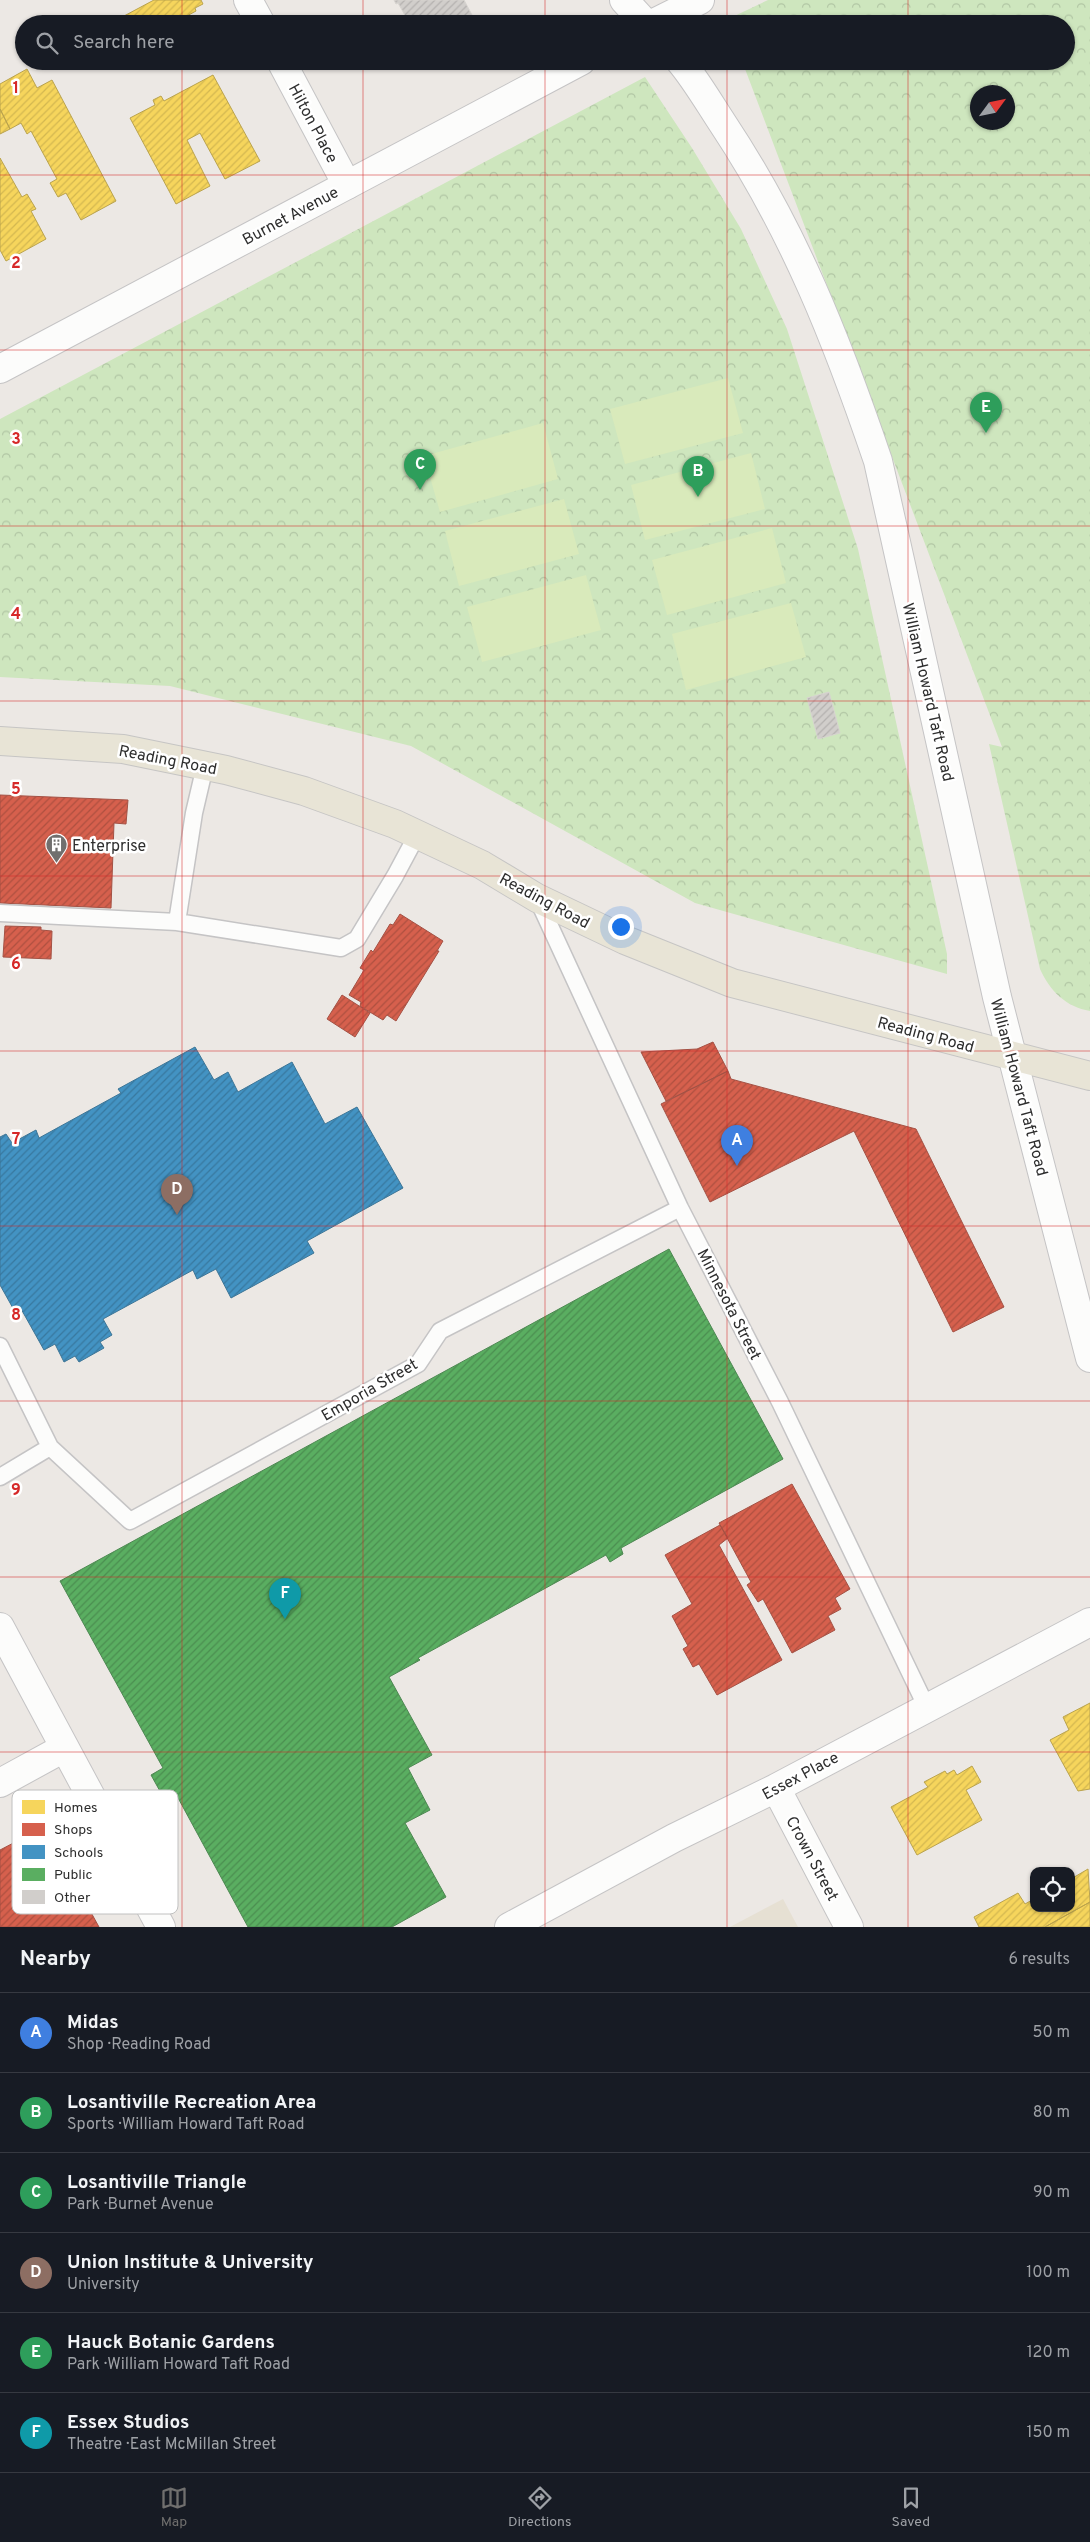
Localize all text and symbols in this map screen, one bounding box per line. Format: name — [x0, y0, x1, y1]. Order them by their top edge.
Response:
search box — [15, 15, 1075, 70]
icon: search — [33, 29, 61, 57]
text: Search here — [73, 31, 175, 55]
text: 1 — [13, 79, 19, 99]
street label: Hilton Place — [283, 81, 341, 167]
north arrow — [970, 85, 1015, 130]
street label: Burnet Avenue — [239, 183, 342, 251]
text: 2 — [11, 254, 21, 274]
pin: E — [970, 392, 1002, 433]
text: 3 — [11, 430, 21, 450]
pin: C — [404, 449, 436, 490]
pin: B — [682, 456, 714, 497]
street label: William Howard Taft Road — [897, 601, 957, 784]
text: 4 — [11, 605, 21, 625]
street label: Reading Road — [117, 742, 218, 780]
text: 5 — [11, 780, 21, 800]
building icon: Enterprise — [44, 833, 68, 864]
place label: Enterprise — [72, 837, 146, 857]
street label: Reading Road — [495, 870, 593, 934]
your location — [608, 914, 634, 940]
text: 6 — [11, 955, 21, 975]
street label: William Howard Taft Road — [985, 997, 1051, 1178]
street label: Reading Road — [875, 1013, 976, 1058]
pin: A — [721, 1125, 753, 1166]
text: 7 — [12, 1130, 20, 1150]
pin: D — [161, 1174, 193, 1215]
street label: Minnesota Street — [692, 1246, 765, 1364]
text: 8 — [11, 1306, 21, 1326]
street label: Emporia Street — [318, 1355, 422, 1426]
text: 9 — [11, 1481, 21, 1501]
pin: F — [269, 1578, 301, 1619]
street label: Essex Place — [759, 1748, 843, 1805]
legend — [12, 1790, 178, 1914]
text: Homes — [54, 1800, 98, 1817]
street label: Crown Street — [781, 1813, 842, 1905]
text: Shops — [54, 1822, 93, 1839]
text: Schools — [54, 1845, 103, 1862]
text: Public — [54, 1867, 93, 1884]
map controls — [1030, 1867, 1075, 1912]
button: locate — [1030, 1867, 1075, 1912]
text: Other — [54, 1890, 91, 1907]
text: Nearby — [20, 1946, 91, 1973]
text: 6 results — [1008, 1950, 1070, 1970]
text: Midas — [67, 2011, 119, 2035]
text: A — [30, 2023, 42, 2043]
text: 50 m — [1033, 2023, 1070, 2043]
text: Shop · Reading Road — [67, 2035, 211, 2055]
text: Losantiville Recreation Area — [67, 2091, 316, 2115]
text: B — [30, 2103, 42, 2123]
text: 80 m — [1033, 2103, 1070, 2123]
text: Sports · William Howard Taft Road — [67, 2115, 305, 2135]
text: Losantiville Triangle — [67, 2171, 247, 2195]
text: C — [31, 2183, 41, 2203]
text: 90 m — [1033, 2183, 1070, 2203]
text: Park · Burnet Avenue — [67, 2195, 214, 2215]
text: Union Institute & University — [67, 2251, 314, 2275]
text: D — [30, 2263, 42, 2283]
text: 100 m — [1026, 2263, 1070, 2283]
text: University — [67, 2275, 140, 2295]
text: Hauck Botanic Gardens — [67, 2331, 275, 2355]
text: E — [31, 2343, 41, 2363]
text: 120 m — [1027, 2343, 1070, 2363]
text: Park · William Howard Taft Road — [67, 2355, 290, 2375]
text: Essex Studios — [67, 2411, 189, 2435]
text: F — [31, 2423, 41, 2443]
text: 150 m — [1027, 2423, 1070, 2443]
text: Theatre · East McMillan Street — [67, 2435, 276, 2455]
tab: Map — [160, 2484, 188, 2531]
tab: Directions — [508, 2484, 572, 2531]
tab: Saved — [892, 2484, 930, 2531]

